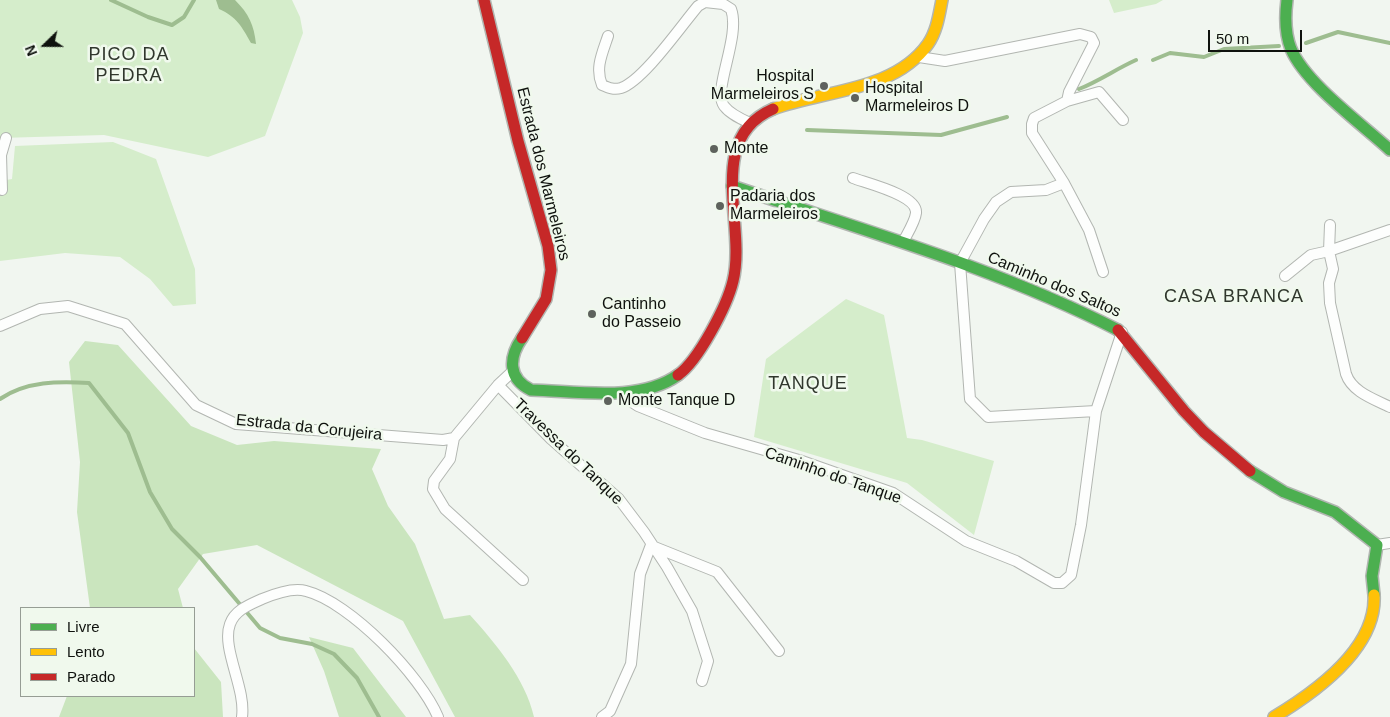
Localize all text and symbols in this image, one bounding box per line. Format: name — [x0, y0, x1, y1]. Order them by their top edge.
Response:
north arrow — [20, 20, 70, 70]
scale bar — [1210, 20, 1304, 52]
text: 50 m — [1216, 30, 1249, 47]
text: N — [22, 43, 40, 58]
district label: PICO DA PEDRA — [88, 44, 170, 86]
place label: Hospital Marmeleiros S — [711, 67, 814, 105]
place label: Hospital Marmeleiros D — [865, 79, 969, 117]
marker: Hospital Marmeleiros S — [818, 80, 830, 92]
street label: Estrada dos Marmeleiros — [512, 85, 574, 263]
marker: Hospital Marmeleiros D — [849, 92, 861, 104]
place label: Monte — [724, 139, 768, 159]
marker: Monte — [708, 143, 720, 155]
place label: Padaria dos Marmeleiros — [730, 187, 818, 225]
marker: Padaria dos Marmeleiros — [714, 200, 726, 212]
street label: Caminho dos Saltos — [984, 248, 1124, 322]
district label: CASA BRANCA — [1163, 286, 1305, 308]
place label: Cantinho do Passeio — [602, 295, 681, 333]
marker: Cantinho do Passeio — [586, 308, 598, 320]
district label: TANQUE — [767, 373, 849, 395]
place label: Monte Tanque D — [618, 391, 735, 411]
street label: Travessa do Tanque — [509, 395, 627, 509]
marker: Monte Tanque D — [602, 395, 614, 407]
street label: Estrada da Corujeira — [235, 411, 383, 445]
street label: Caminho do Tanque — [762, 444, 904, 508]
legend — [20, 607, 195, 697]
text: Livre — [67, 618, 100, 635]
text: Lento — [67, 643, 105, 660]
text: Parado — [67, 668, 115, 685]

